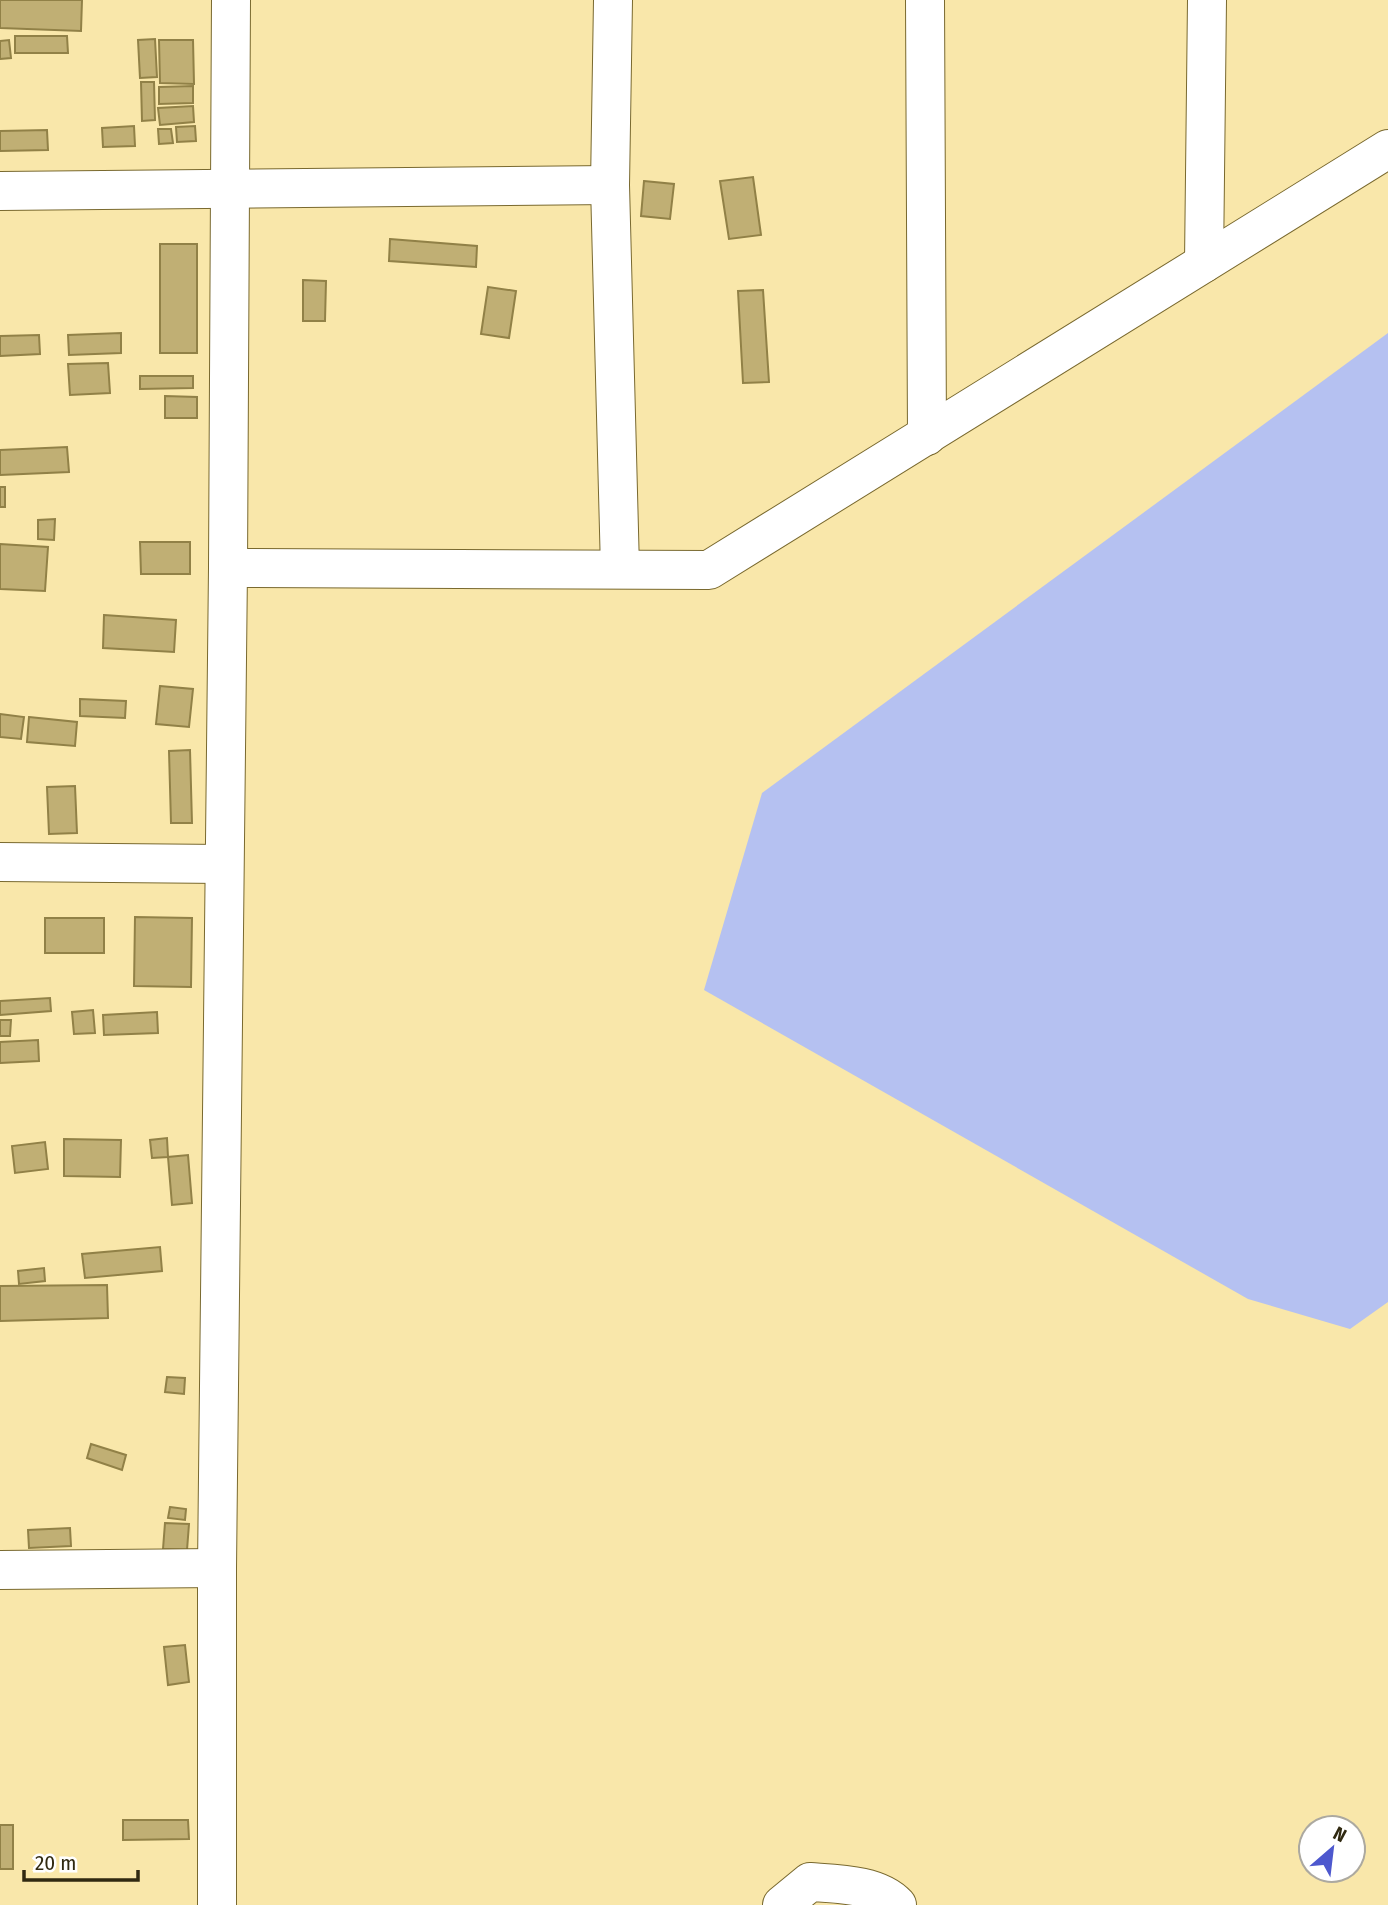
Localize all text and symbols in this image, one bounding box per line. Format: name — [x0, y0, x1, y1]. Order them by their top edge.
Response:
north arrow — [1297, 1814, 1367, 1884]
text: N — [1329, 1822, 1350, 1847]
scale bar — [24, 1839, 138, 1883]
text: 20 m — [35, 1850, 76, 1876]

